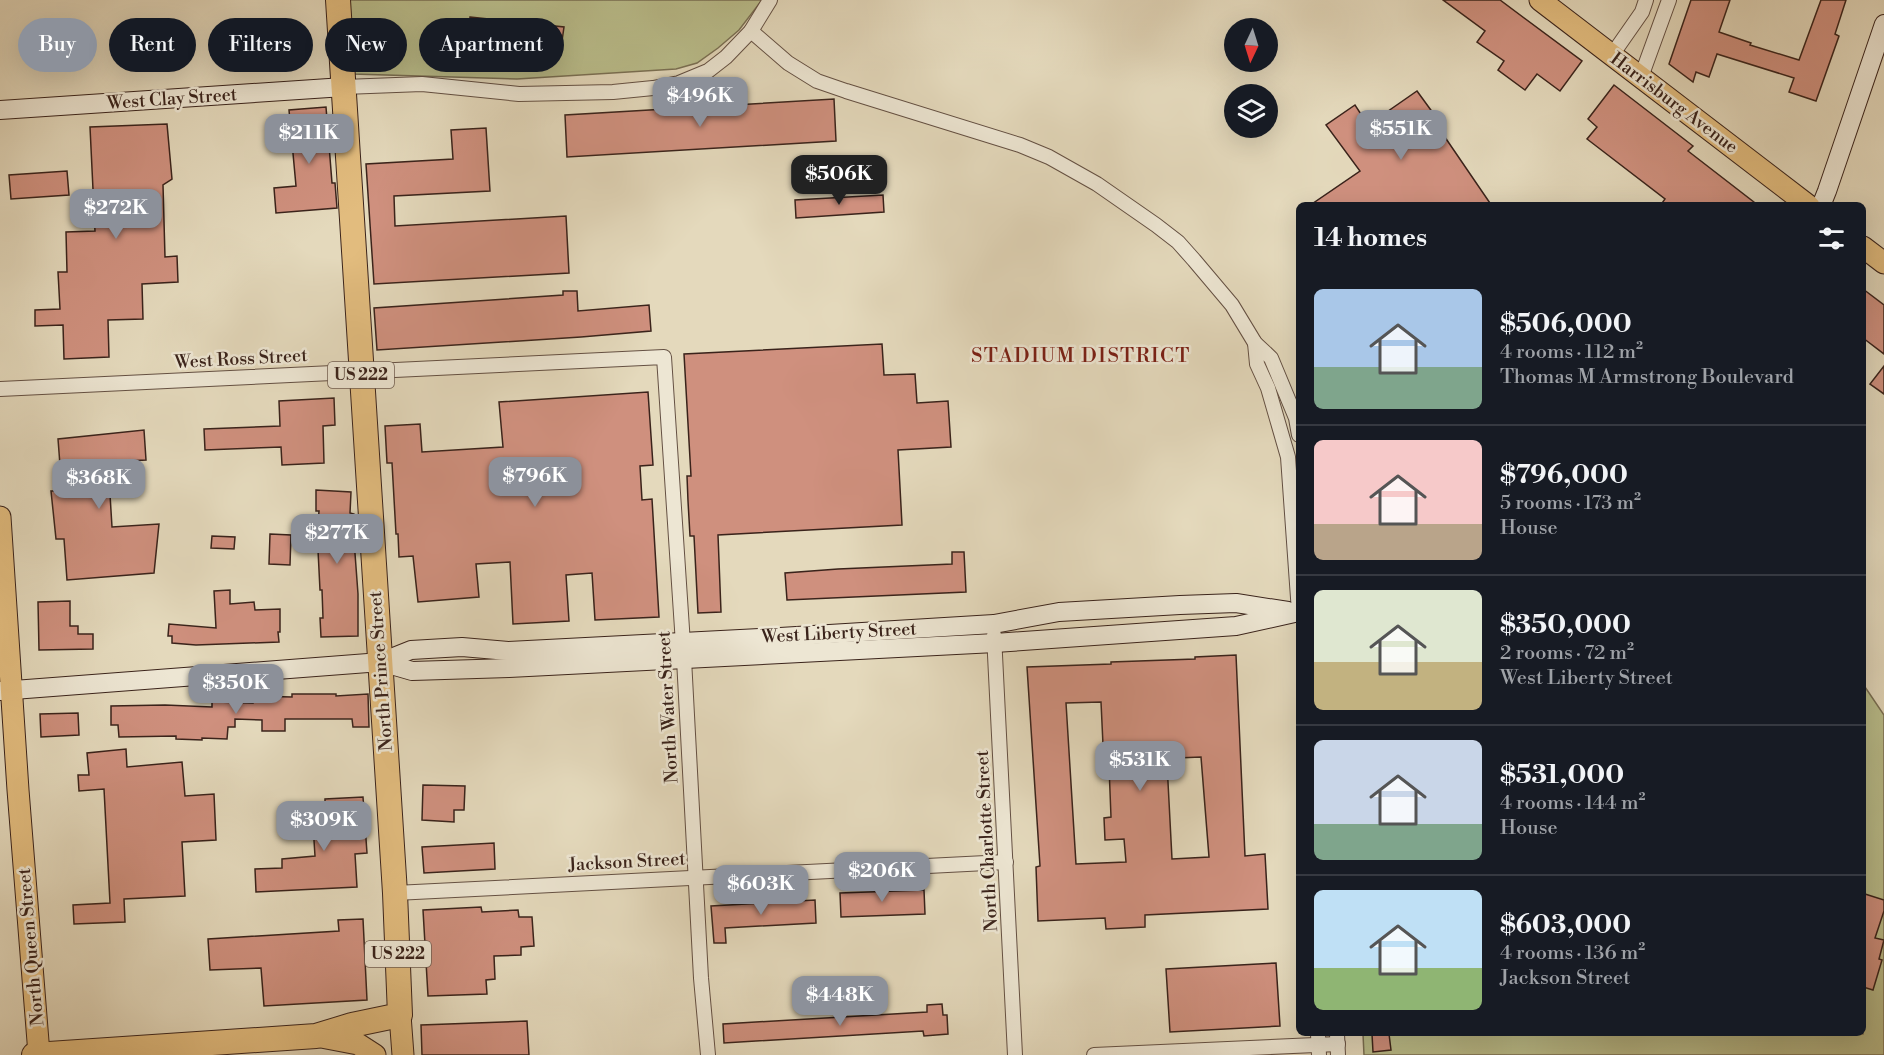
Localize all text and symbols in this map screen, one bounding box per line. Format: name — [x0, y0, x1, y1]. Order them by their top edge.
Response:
chip: Buy — [18, 18, 97, 72]
chip: Rent — [109, 18, 196, 72]
chip: Filters — [208, 18, 313, 72]
chip: New — [325, 18, 407, 72]
chip: Apartment — [419, 18, 564, 72]
north arrow — [1224, 18, 1278, 72]
map controls — [1224, 18, 1278, 138]
street label: Harrisburg Avenue — [1606, 47, 1742, 159]
pin: $496K — [658, 77, 742, 128]
street label: West Clay Street — [105, 83, 238, 115]
text: $496K — [667, 84, 733, 109]
button: layers — [1224, 84, 1278, 138]
pin: $551K — [1359, 110, 1443, 161]
pin: $211K — [267, 114, 351, 165]
text: $551K — [1370, 117, 1432, 142]
text: $211K — [279, 121, 339, 146]
pin: $506K — [797, 155, 881, 206]
text: $506K — [805, 162, 873, 187]
pin: $272K — [74, 189, 158, 240]
text: $272K — [84, 196, 148, 221]
text: 14 homes — [1314, 222, 1427, 254]
icon: filters — [1815, 222, 1848, 255]
text: $506,000 — [1500, 308, 1632, 340]
icon: home — [1362, 313, 1434, 385]
text: 4 rooms · 112 m² — [1500, 340, 1643, 365]
street label: West Ross Street — [173, 344, 309, 374]
district label: STADIUM DISTRICT — [971, 344, 1191, 369]
road number: US 222 — [328, 362, 394, 388]
text: Thomas M Armstrong Boulevard — [1500, 365, 1794, 390]
pin: $796K — [493, 457, 577, 508]
pin: $368K — [57, 459, 141, 510]
text: $796,000 — [1500, 459, 1628, 491]
text: $796K — [503, 464, 567, 489]
icon: home — [1362, 464, 1434, 536]
text: $368K — [66, 466, 132, 491]
text: 5 rooms · 173 m² — [1500, 491, 1641, 516]
pin: $277K — [295, 514, 379, 565]
text: House — [1500, 516, 1558, 541]
text: $277K — [305, 521, 369, 546]
street label: North Prince Street — [364, 590, 398, 752]
text: $350,000 — [1500, 609, 1631, 641]
icon: home — [1362, 614, 1434, 686]
street label: West Liberty Street — [760, 617, 918, 649]
street label: North Water Street — [652, 630, 683, 784]
text: 2 rooms · 72 m² — [1500, 641, 1634, 666]
pin: $350K — [194, 664, 278, 715]
text: West Liberty Street — [1500, 666, 1673, 691]
text: $350K — [202, 671, 270, 696]
pin: $531K — [1098, 741, 1182, 792]
text: $531K — [1109, 748, 1171, 773]
street label: North Charlotte Street — [971, 749, 1003, 932]
text: $531,000 — [1500, 759, 1624, 791]
icon: home — [1362, 764, 1434, 836]
text: 4 rooms · 144 m² — [1500, 791, 1645, 816]
pin: $309K — [282, 801, 366, 852]
text: $309K — [290, 808, 358, 833]
text: House — [1500, 816, 1558, 841]
street label: Jackson Street — [567, 847, 687, 877]
pin: $206K — [840, 852, 924, 903]
text: $206K — [848, 859, 916, 884]
pin: $603K — [719, 865, 803, 916]
street label: North Queen Street — [13, 866, 49, 1027]
text: $603K — [727, 872, 795, 897]
text: $603,000 — [1500, 909, 1631, 941]
icon: home — [1362, 914, 1434, 986]
road number: US 222 — [365, 941, 431, 967]
text: 4 rooms · 136 m² — [1500, 941, 1645, 966]
text: Jackson Street — [1500, 966, 1630, 991]
pin: $448K — [798, 976, 882, 1027]
text: $448K — [806, 983, 874, 1008]

